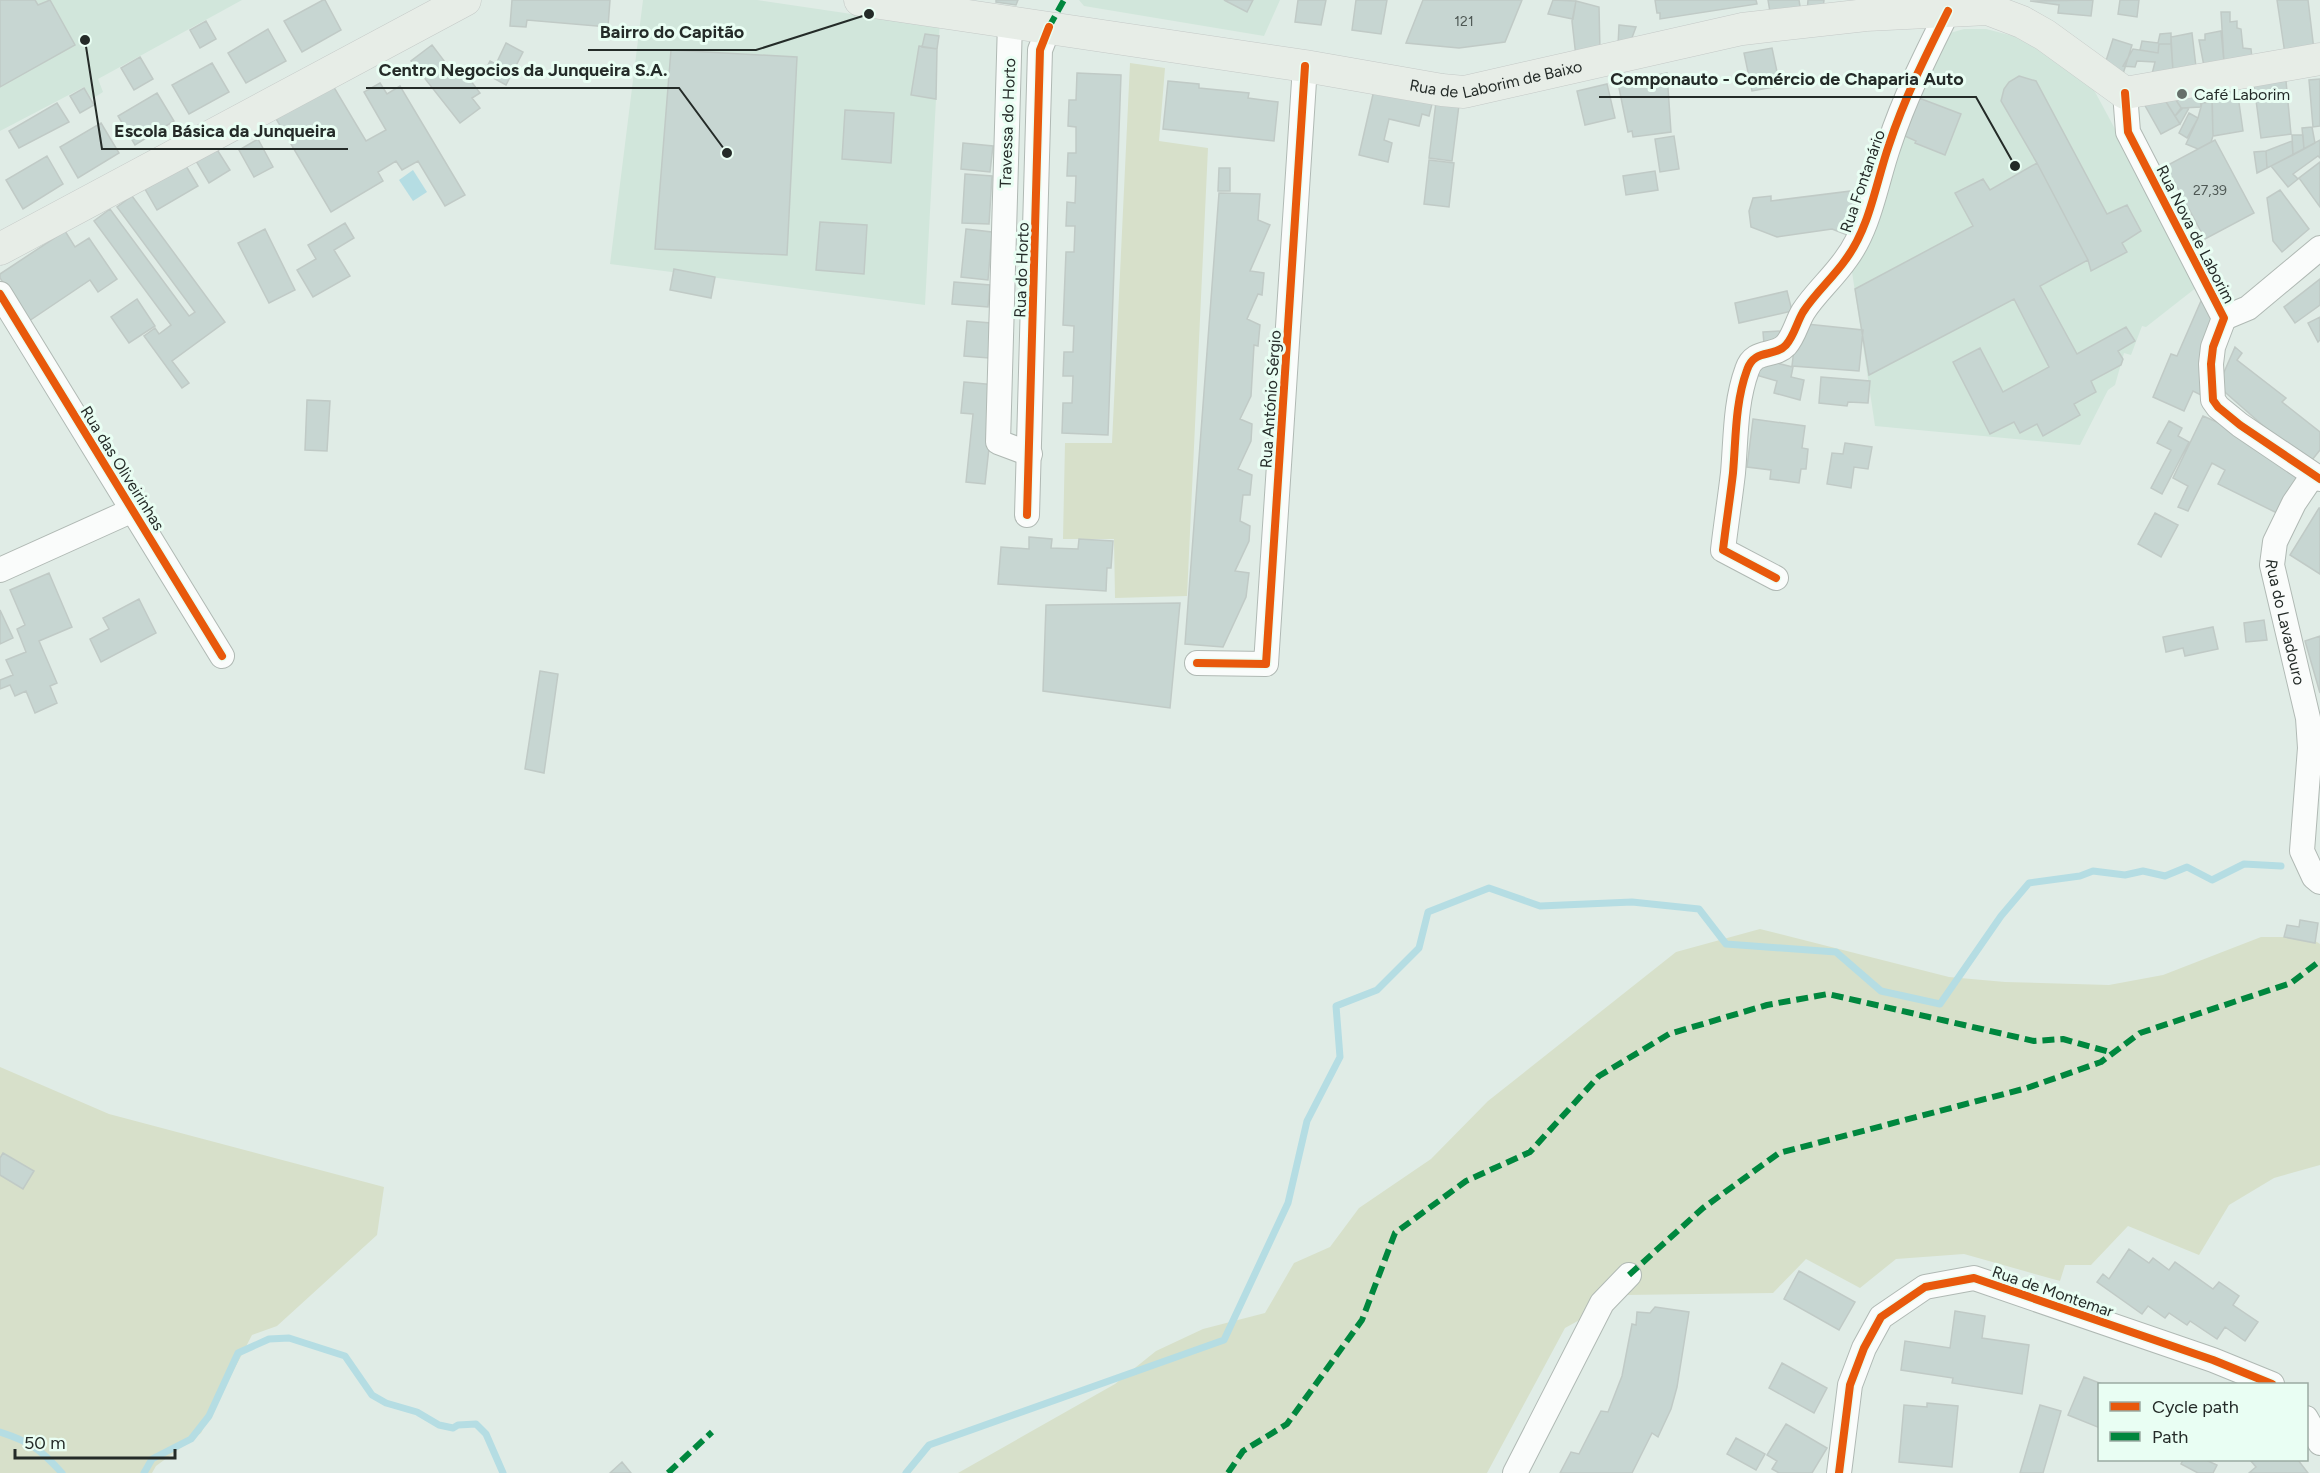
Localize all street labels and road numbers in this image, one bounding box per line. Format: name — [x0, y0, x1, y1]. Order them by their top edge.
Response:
street label: Rua de Laborim de Baixo — [1408, 57, 1584, 102]
street label: Travessa do Horto — [996, 58, 1019, 188]
street label: Rua Fontanário — [1836, 127, 1889, 235]
street label: Rua Nova de Laborim — [2152, 162, 2239, 307]
street label: Rua do Horto — [1010, 222, 1033, 318]
street label: Rua António Sérgio — [1256, 329, 1285, 469]
street label: Rua das Oliveirinhas — [77, 403, 168, 534]
street label: Rua do Lavadouro — [2262, 558, 2309, 687]
street label: Rua de Montemar — [1990, 1262, 2116, 1321]

